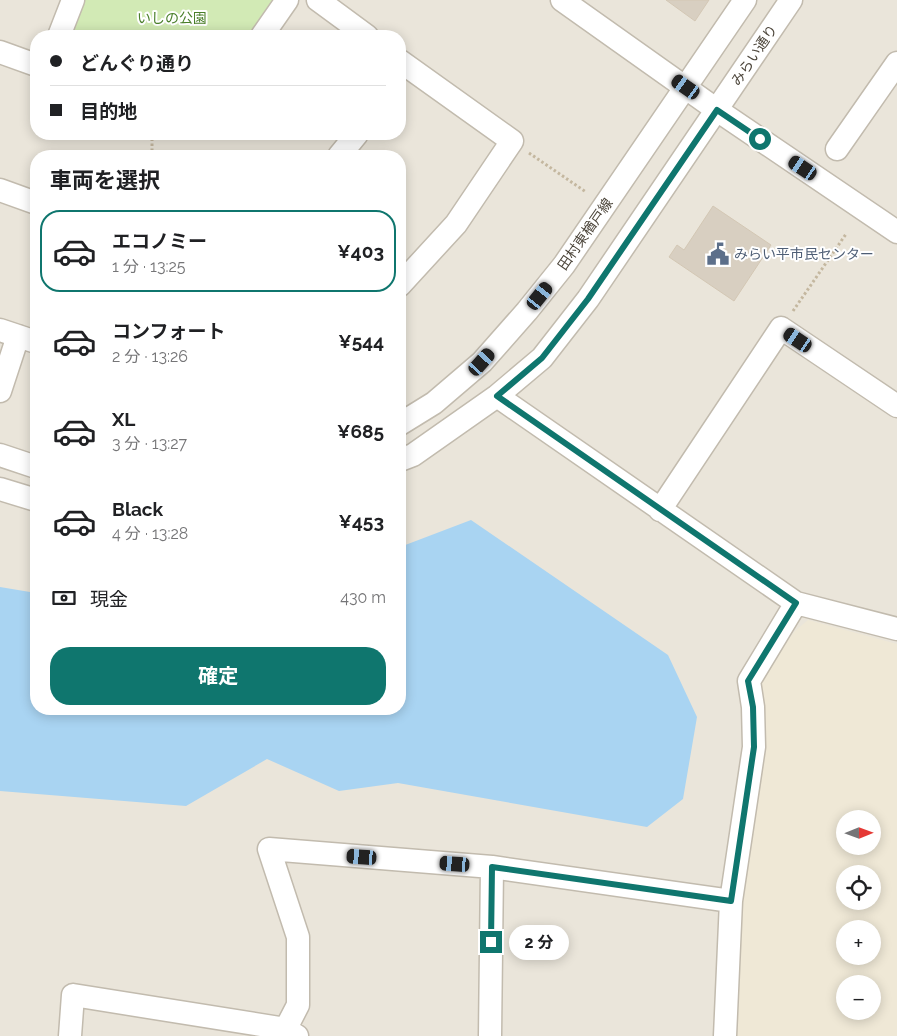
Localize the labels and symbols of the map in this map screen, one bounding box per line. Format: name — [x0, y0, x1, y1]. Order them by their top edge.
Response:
park label: いしの公園 — [137, 10, 207, 26]
street label: みらい通り — [728, 22, 780, 88]
car — [669, 72, 702, 102]
route start — [749, 128, 771, 150]
car — [786, 153, 819, 183]
street label: 田村東楢戸線 — [554, 195, 616, 273]
public building icon: みらい平市民センター — [705, 241, 731, 267]
place label: みらい平市民センター — [734, 246, 874, 262]
car — [524, 280, 555, 312]
car — [781, 325, 814, 355]
car — [466, 346, 497, 378]
north arrow — [836, 810, 881, 855]
car — [346, 848, 377, 866]
car — [439, 855, 470, 873]
callout: 2 分 — [508, 924, 568, 960]
route end — [480, 931, 502, 953]

